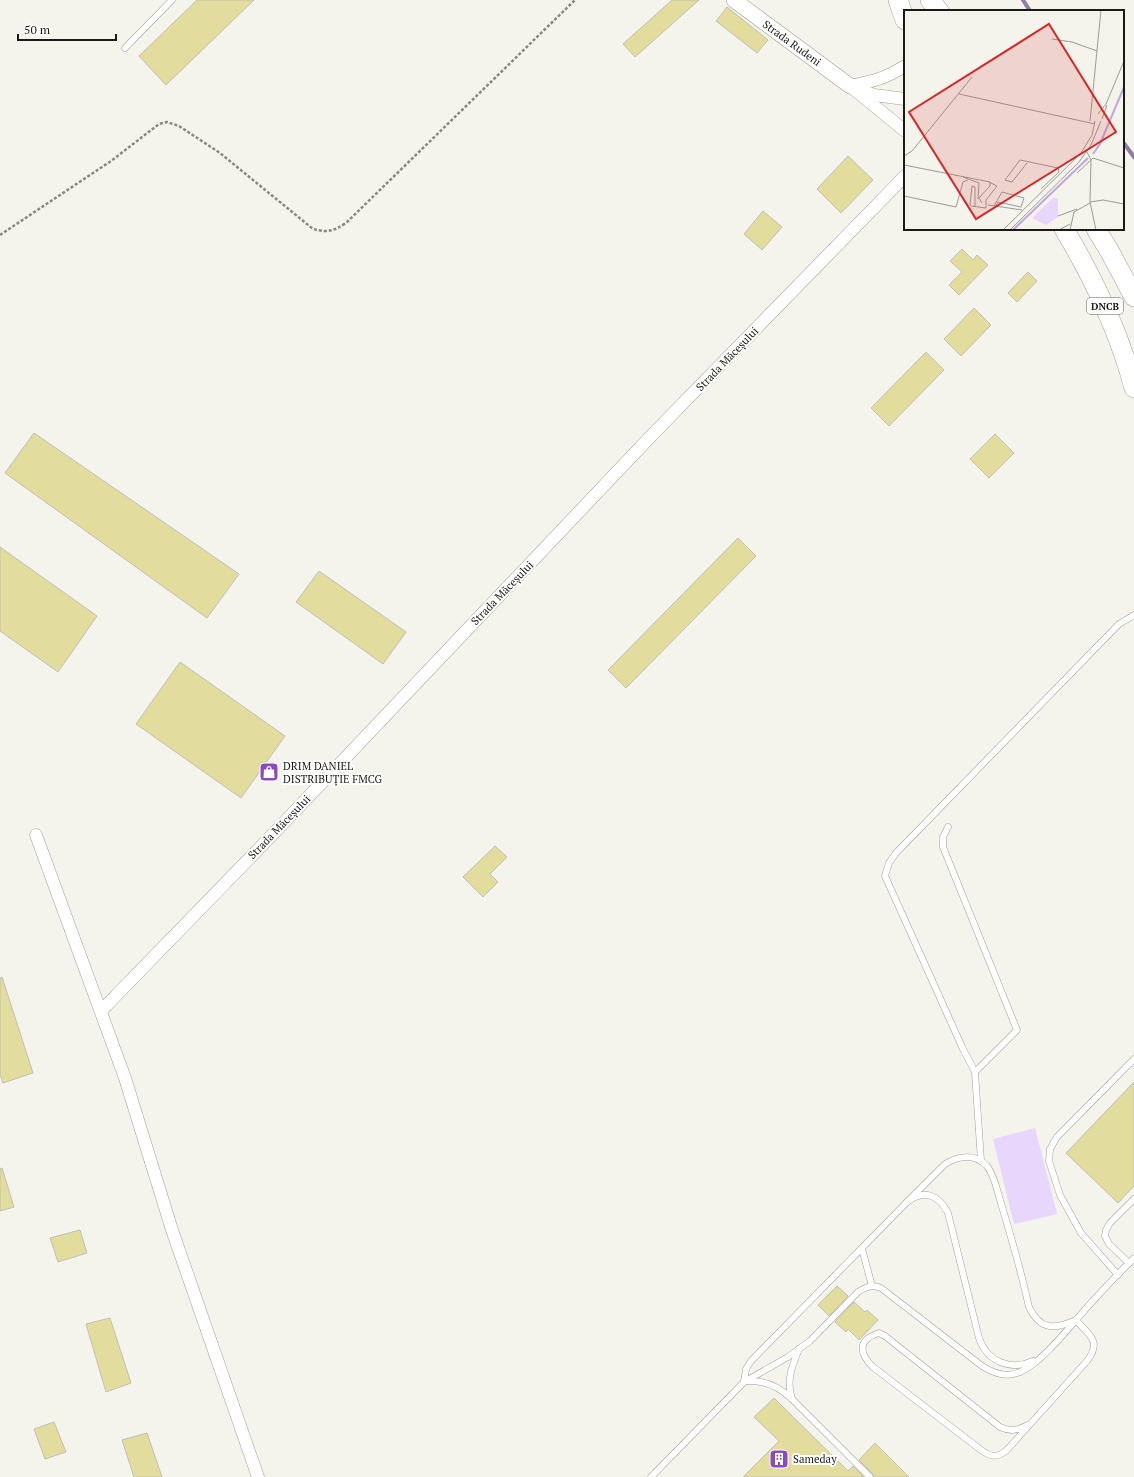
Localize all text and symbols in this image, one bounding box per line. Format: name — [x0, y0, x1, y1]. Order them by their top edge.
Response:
inset map — [904, 10, 1124, 230]
scale bar — [18, 16, 116, 42]
street label: Strada Rudeni — [760, 17, 824, 69]
text: 50 m — [24, 22, 51, 37]
road number: DNCB — [1087, 298, 1123, 314]
street label: Strada Măceșului — [693, 324, 762, 395]
street label: Strada Măceșului — [468, 558, 537, 629]
place label: DRIM DANIEL DISTRIBUȚIE FMCG — [283, 759, 382, 787]
shop icon: DRIM DANIEL DISTRIBUȚIE FMCG — [258, 761, 280, 783]
street label: Strada Măceșului — [245, 792, 314, 863]
building icon: Sameday — [768, 1448, 790, 1470]
place label: Sameday — [793, 1452, 837, 1466]

